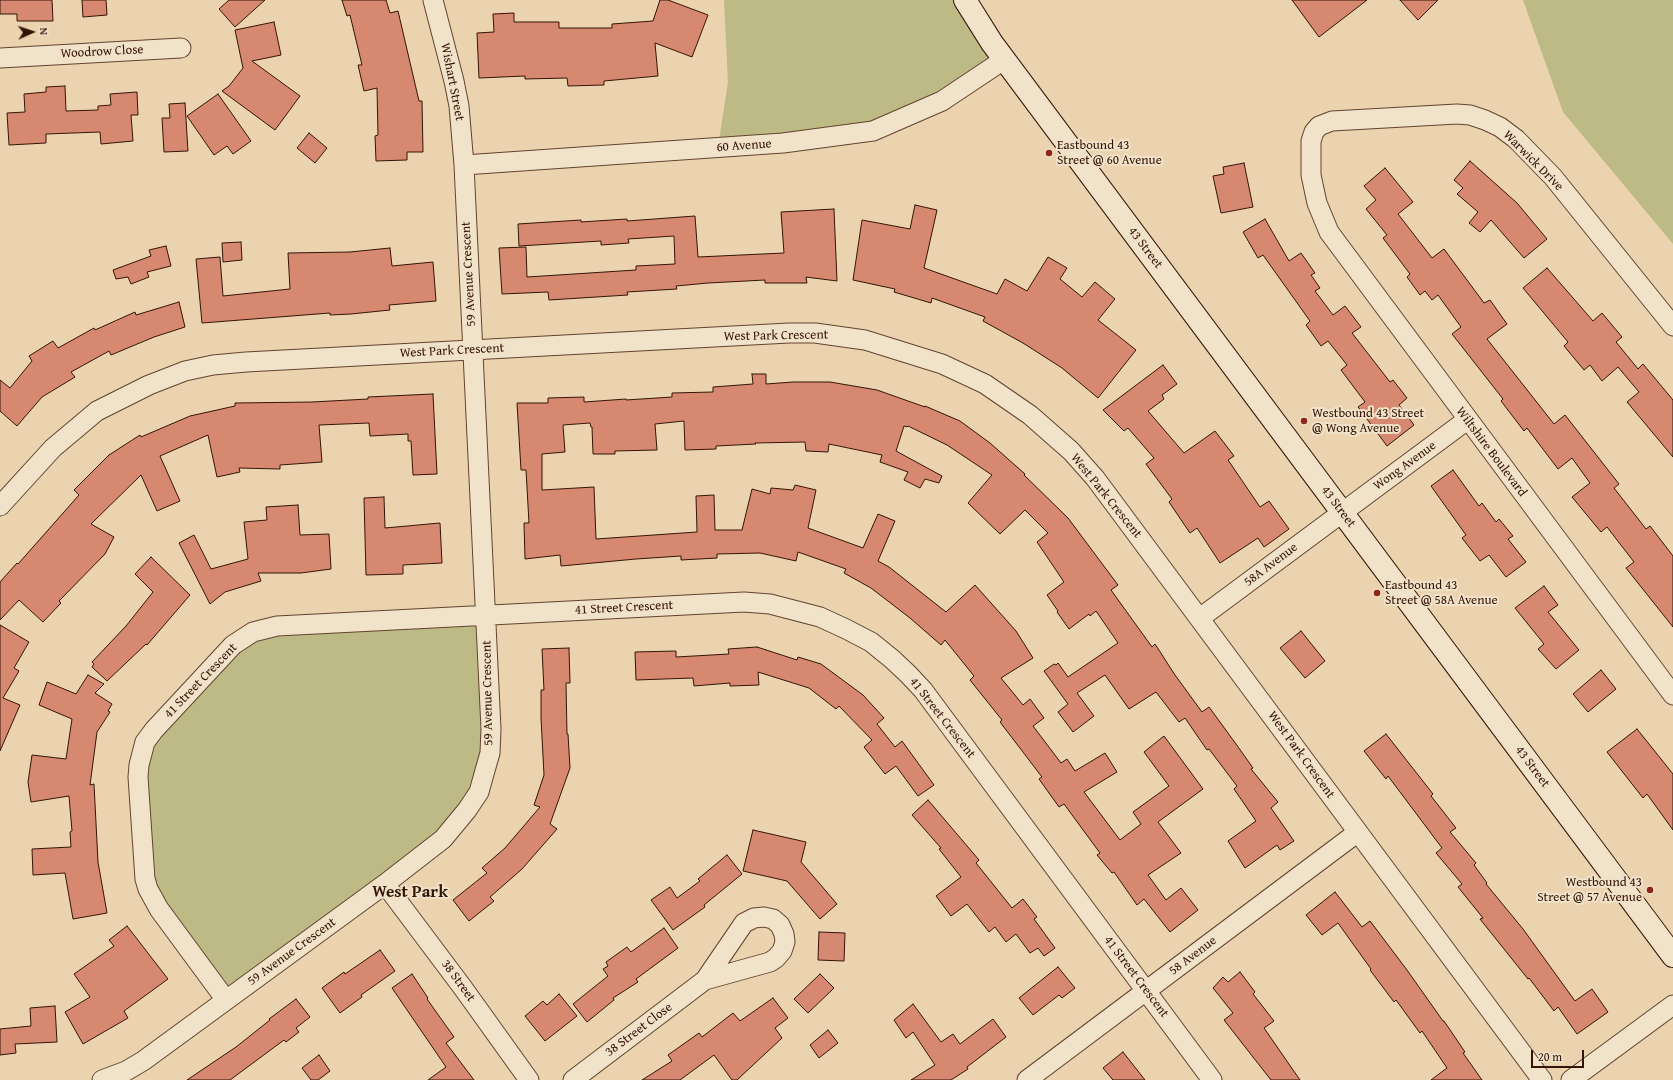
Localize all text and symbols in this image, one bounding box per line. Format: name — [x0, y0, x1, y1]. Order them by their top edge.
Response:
north arrow — [12, 12, 52, 52]
text: N — [36, 27, 52, 35]
street label: Woodrow Close — [60, 42, 144, 62]
street label: Wishart Street — [437, 42, 467, 122]
street label: Warwick Drive — [1500, 128, 1566, 194]
street label: 60 Avenue — [716, 136, 772, 156]
place label: Eastbound 43 Street @ 60 Avenue — [1057, 138, 1162, 169]
marker: Eastbound 43 Street @ 60 Avenue — [1044, 148, 1054, 158]
street label: 59 Avenue Crescent — [458, 221, 480, 327]
street label: 43 Street — [1124, 224, 1166, 272]
street label: West Park Crescent — [724, 327, 828, 345]
street label: West Park Crescent — [399, 340, 505, 362]
street label: Wiltshire Boulevard — [1452, 404, 1530, 500]
place label: Westbound 43 Street @ Wong Avenue — [1312, 406, 1424, 437]
marker: Westbound 43 Street @ Wong Avenue — [1299, 416, 1309, 426]
street label: Wong Avenue — [1371, 438, 1439, 494]
street label: West Park Crescent — [1067, 451, 1145, 541]
street label: 43 Street — [1317, 483, 1359, 531]
street label: 58A Avenue — [1241, 540, 1301, 590]
place label: Eastbound 43 Street @ 58A Avenue — [1385, 578, 1498, 609]
marker: Eastbound 43 Street @ 58A Avenue — [1372, 588, 1382, 598]
street label: 41 Street Crescent — [574, 598, 674, 618]
street label: 41 Street Crescent — [161, 640, 241, 722]
street label: 59 Avenue Crescent — [479, 640, 497, 746]
street label: 41 Street Crescent — [906, 674, 978, 762]
street label: West Park Crescent — [1264, 708, 1338, 802]
street label: 43 Street — [1511, 743, 1553, 791]
place label: Westbound 43 Street @ 57 Avenue — [1537, 875, 1642, 906]
district label: West Park — [372, 883, 448, 903]
marker: Westbound 43 Street @ 57 Avenue — [1645, 885, 1655, 895]
street label: 59 Avenue Crescent — [245, 915, 339, 989]
street label: 41 Street Crescent — [1100, 933, 1172, 1021]
street label: 58 Avenue — [1166, 933, 1220, 979]
street label: 38 Street — [438, 957, 478, 1005]
street label: 38 Street Close — [602, 1000, 676, 1060]
scale bar — [1533, 1042, 1586, 1068]
text: 20 m — [1538, 1048, 1562, 1065]

